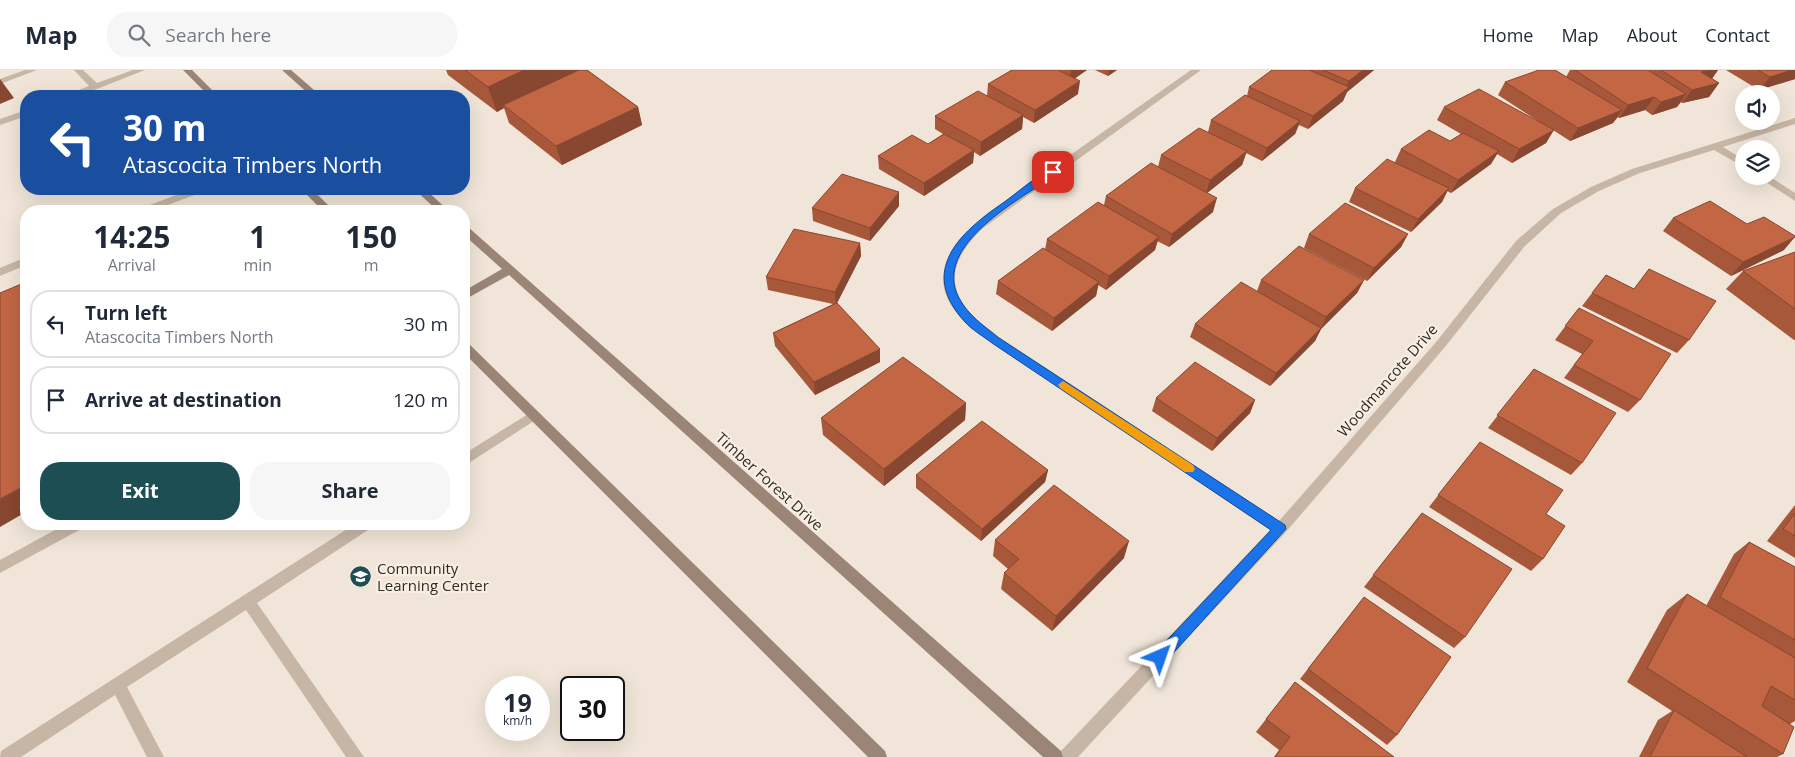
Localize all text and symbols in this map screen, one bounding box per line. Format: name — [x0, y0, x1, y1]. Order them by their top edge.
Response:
search box — [107, 12, 457, 57]
text: Map — [25, 18, 77, 51]
icon: search — [125, 21, 153, 49]
text: Search here — [165, 22, 271, 48]
text: Home — [1483, 23, 1533, 47]
text: Map — [1561, 23, 1599, 47]
text: About — [1627, 23, 1677, 47]
text: Contact — [1705, 23, 1770, 47]
map controls — [1735, 85, 1780, 185]
button: sound — [1735, 85, 1780, 130]
text: 30 m — [123, 104, 206, 151]
icon: left — [40, 110, 105, 175]
button: layers — [1735, 140, 1780, 185]
text: Atascocita Timbers North — [123, 149, 382, 179]
pin — [1032, 151, 1074, 193]
icon: arrive — [1039, 158, 1067, 186]
text: 14:25 — [93, 216, 170, 257]
text: 1 — [249, 216, 266, 257]
text: 150 — [345, 216, 397, 257]
text: Arrival — [108, 254, 156, 276]
text: min — [244, 254, 272, 276]
text: m — [364, 254, 379, 276]
text: Turn left — [85, 300, 167, 326]
icon: left — [42, 310, 70, 338]
text: 30 m — [404, 311, 448, 337]
street label: Woodmancote Drive — [1333, 319, 1441, 441]
text: Atascocita Timbers North — [85, 326, 274, 348]
icon: arrive — [42, 386, 70, 414]
text: Arrive at destination — [85, 387, 282, 413]
text: 120 m — [393, 387, 448, 413]
street label: Timber Forest Drive — [712, 427, 828, 535]
button: Exit — [40, 462, 240, 520]
button: Share — [250, 462, 450, 520]
place label: Community Learning Center — [377, 558, 489, 595]
school or university icon: Community Learning Center — [349, 565, 373, 589]
position arrow — [1133, 630, 1185, 682]
speed limit sign: 30 — [560, 676, 625, 741]
text: 19 — [503, 685, 532, 719]
text: km/h — [503, 712, 532, 729]

